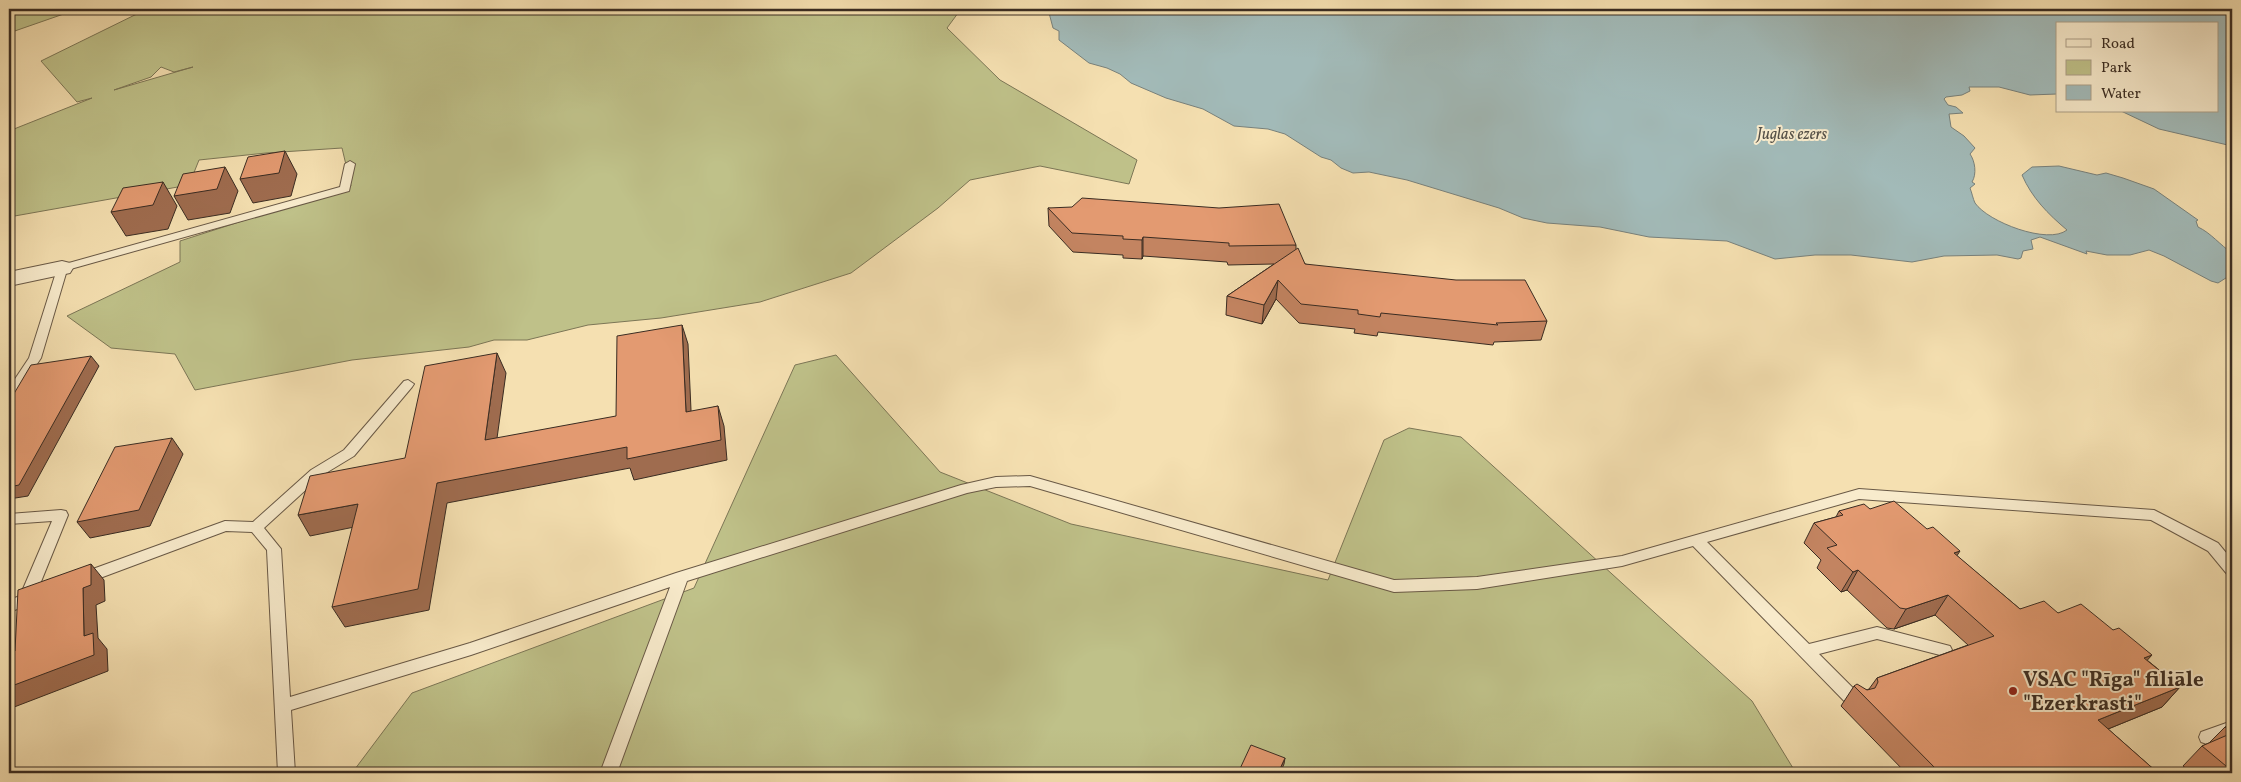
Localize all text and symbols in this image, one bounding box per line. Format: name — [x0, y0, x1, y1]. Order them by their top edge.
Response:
legend — [2056, 22, 2218, 112]
text: Road — [2101, 34, 2135, 55]
text: Park — [2101, 58, 2132, 79]
text: Water — [2101, 84, 2141, 105]
water label: Juglas ezers — [1755, 124, 1827, 146]
place label: VSAC "Rīga" filiāle "Ezerkrasti" — [2023, 666, 2204, 719]
marker: VSAC "Rīga" filiāle "Ezerkrasti" — [2007, 685, 2019, 697]

